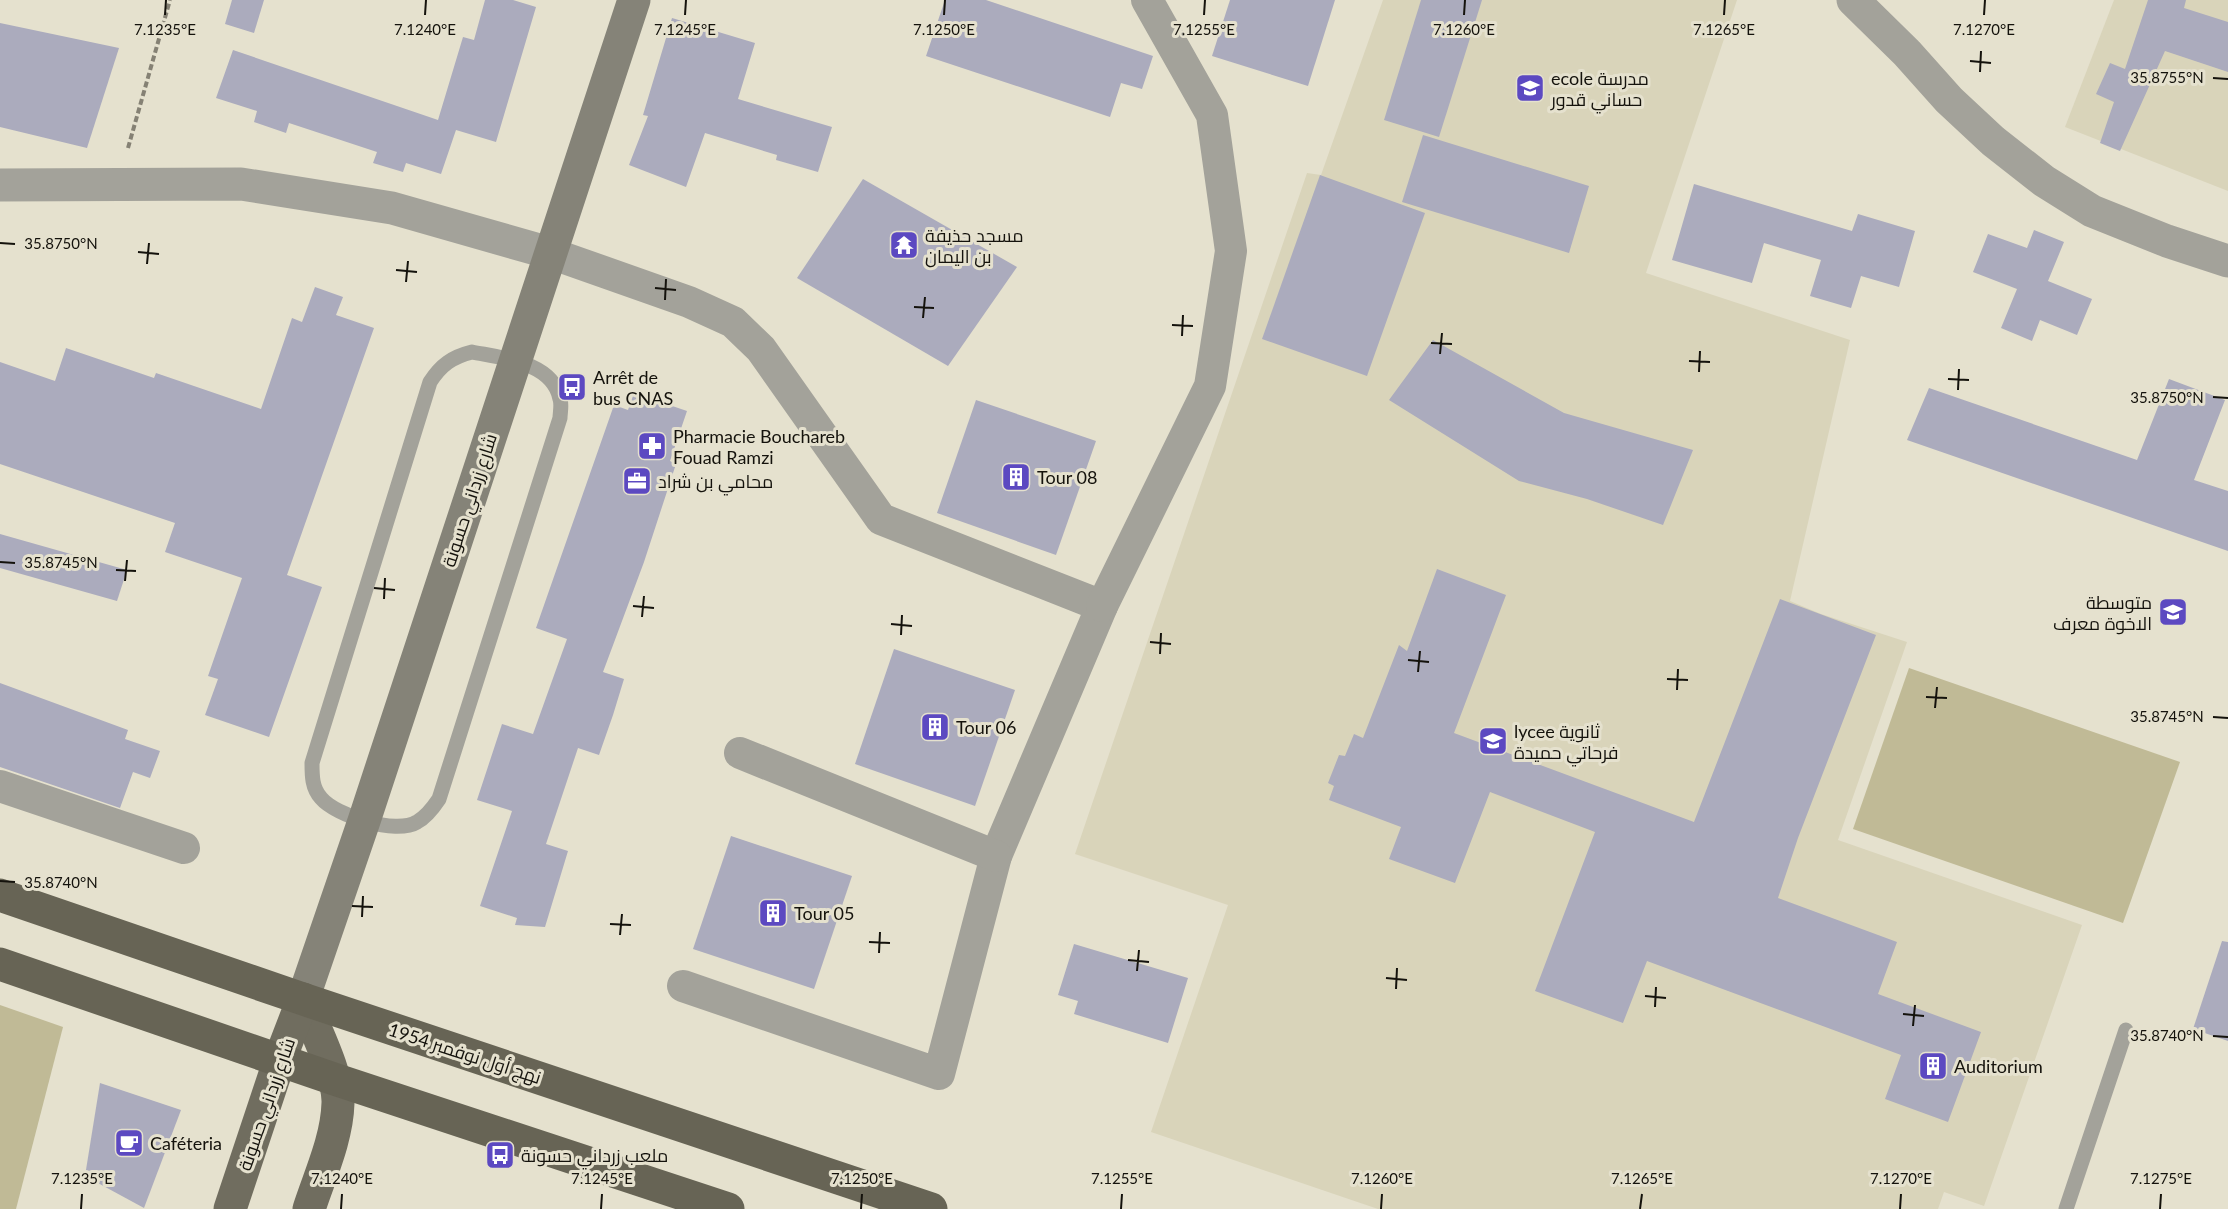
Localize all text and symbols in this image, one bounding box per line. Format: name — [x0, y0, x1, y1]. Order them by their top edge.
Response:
text: 7.1235°E — [134, 20, 196, 38]
text: 7.1240°E — [394, 20, 456, 38]
text: 7.1245°E — [654, 20, 716, 38]
text: 7.1250°E — [913, 20, 975, 38]
text: 7.1255°E — [1173, 20, 1235, 38]
text: 7.1260°E — [1433, 20, 1495, 38]
text: 7.1265°E — [1693, 20, 1755, 38]
text: 7.1270°E — [1953, 20, 2015, 38]
place label: ecole مدرسة حساني قدور — [1550, 67, 1649, 114]
text: 35.8755°N — [2130, 68, 2204, 86]
school or university icon: ecole مدرسة حساني قدور — [1514, 72, 1546, 104]
place label: مسجد حذيفة بن اليمان — [925, 224, 1023, 268]
temple icon: مسجد حذيفة بن اليمان — [888, 229, 920, 261]
text: 35.8750°N — [24, 234, 98, 252]
place label: Arrêt de bus CNAS — [593, 366, 673, 409]
bus stop icon: Arrêt de bus CNAS — [556, 371, 588, 403]
text: 35.8750°N — [2130, 388, 2204, 406]
place label: Pharmacie Bouchareb Fouad Ramzi — [673, 425, 845, 468]
pharmacy icon: Pharmacie Bouchareb Fouad Ramzi — [636, 430, 668, 462]
street label: شارع زرداني حسونة — [437, 431, 505, 571]
building icon: Tour 08 — [1000, 461, 1032, 493]
office icon: محامي بن شراد — [621, 465, 653, 497]
place label: Tour 08 — [1037, 466, 1097, 488]
place label: محامي بن شراد — [658, 470, 773, 496]
text: 35.8745°N — [24, 553, 98, 571]
place label: متوسطة الاخوة معرف — [2053, 591, 2152, 635]
school or university icon: متوسطة الاخوة معرف — [2157, 596, 2189, 628]
text: 35.8745°N — [2130, 707, 2204, 725]
building icon: Tour 06 — [919, 711, 951, 743]
place label: Tour 06 — [956, 716, 1016, 738]
place label: lycee ثانوية فرحاتي حميدة — [1514, 720, 1619, 767]
school or university icon: lycee ثانوية فرحاتي حميدة — [1477, 725, 1509, 757]
text: 35.8740°N — [24, 873, 98, 891]
building icon: Tour 05 — [757, 897, 789, 929]
place label: Tour 05 — [794, 902, 854, 924]
street label: نهج أول نوفمبر 1954 — [385, 1018, 544, 1090]
text: 35.8740°N — [2130, 1026, 2204, 1044]
street label: شارع زرداني حسونة — [233, 1035, 303, 1175]
building icon: Auditorium — [1917, 1050, 1949, 1082]
place label: Auditorium — [1954, 1055, 2043, 1077]
cafe icon: Caféteria — [113, 1127, 145, 1159]
place label: Caféteria — [150, 1132, 222, 1154]
bus stop icon: ملعب زرداني حسونة — [484, 1139, 516, 1171]
place label: ملعب زرداني حسونة — [521, 1144, 668, 1170]
text: 7.1235°E — [51, 1169, 113, 1187]
text: 7.1240°E — [311, 1169, 373, 1187]
text: 7.1245°E — [571, 1169, 633, 1187]
text: 7.1250°E — [831, 1169, 893, 1187]
text: 7.1255°E — [1091, 1169, 1153, 1187]
text: 7.1260°E — [1351, 1169, 1413, 1187]
text: 7.1265°E — [1611, 1169, 1673, 1187]
text: 7.1270°E — [1870, 1169, 1932, 1187]
text: 7.1275°E — [2130, 1169, 2192, 1187]

